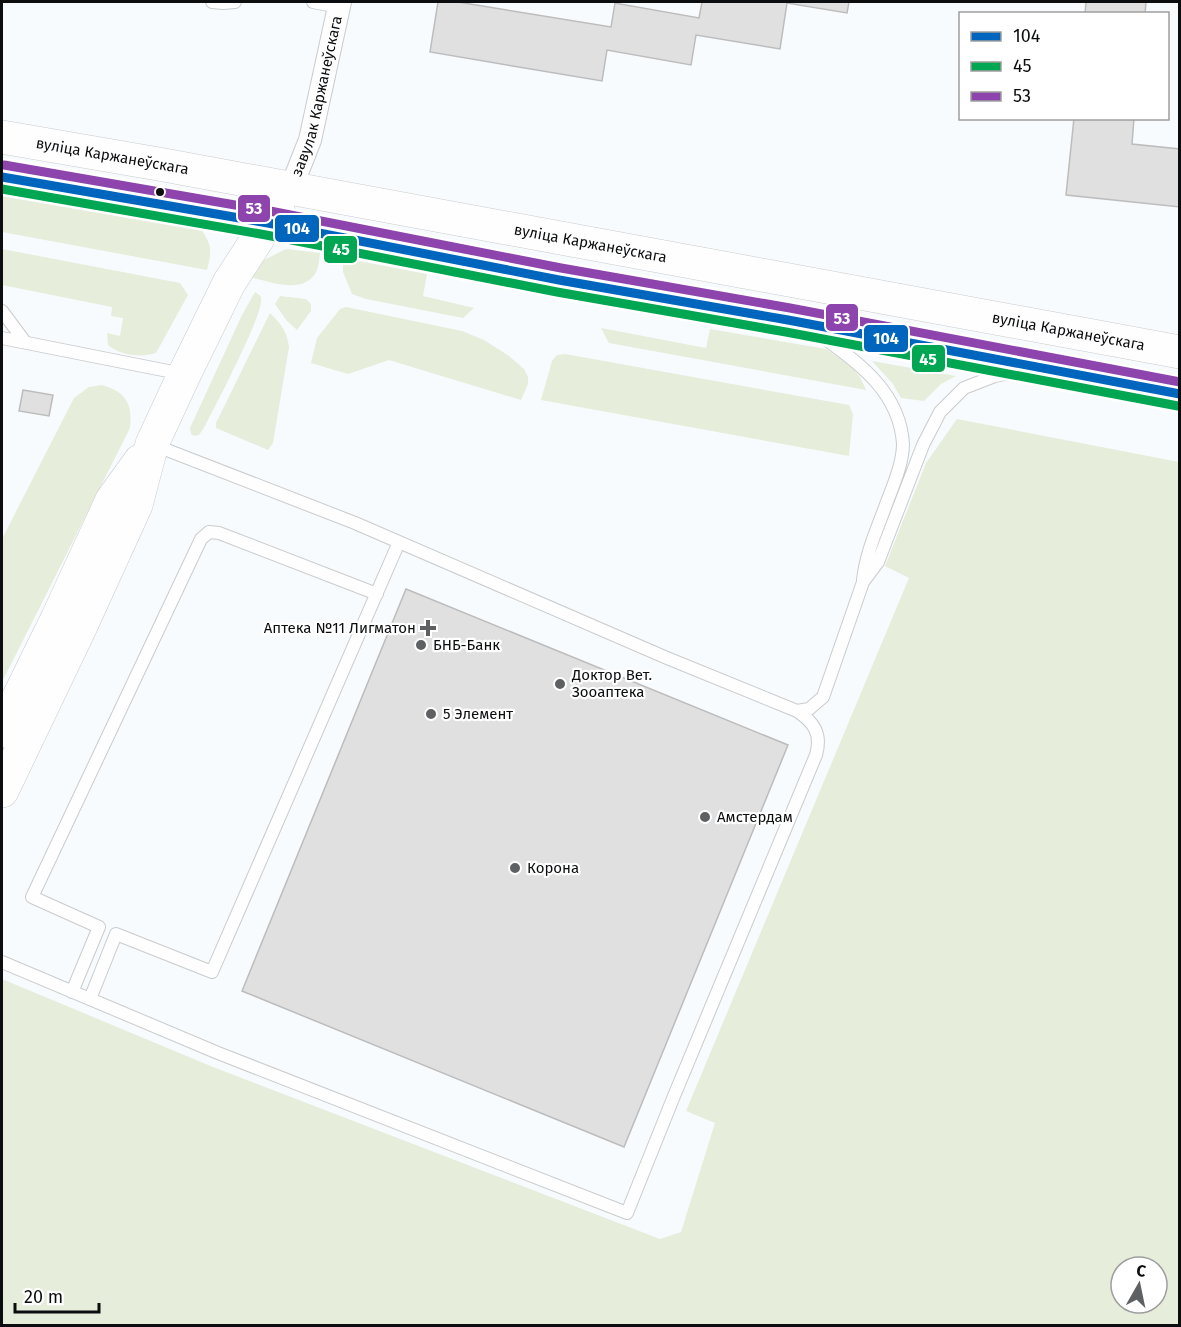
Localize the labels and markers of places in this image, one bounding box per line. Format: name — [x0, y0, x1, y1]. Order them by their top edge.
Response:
unlabelled marker — [154, 186, 166, 198]
place label: Аптека №11 Лигматон — [264, 619, 416, 637]
marker: Аптека №11 Лигматон — [421, 621, 435, 635]
place label: БНБ-Банк — [433, 636, 500, 654]
marker: БНБ-Банк — [414, 638, 428, 652]
place label: Доктор Вет. Зооаптека — [571, 666, 652, 701]
marker: Доктор Вет. Зооаптека — [553, 677, 567, 691]
place label: 5 Элемент — [443, 705, 513, 723]
marker: 5 Элемент — [424, 707, 438, 721]
place label: Амстердам — [717, 808, 793, 826]
marker: Амстердам — [698, 810, 712, 824]
place label: Корона — [527, 859, 579, 877]
marker: Корона — [508, 861, 522, 875]

